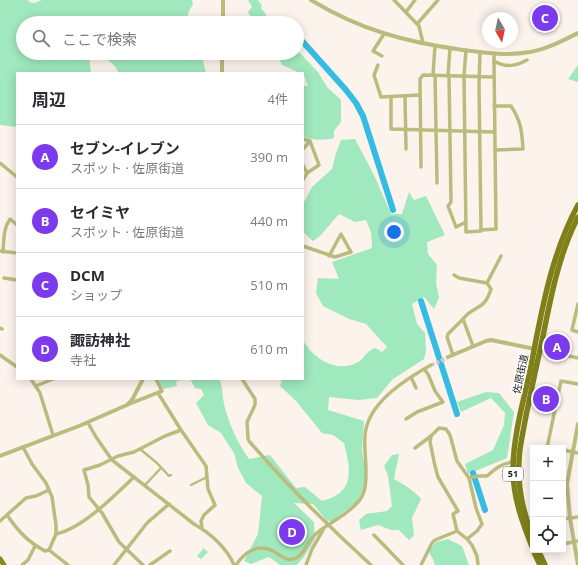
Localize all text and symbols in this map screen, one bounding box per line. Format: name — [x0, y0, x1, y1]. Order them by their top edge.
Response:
pin: C — [532, 3, 558, 33]
north arrow — [482, 12, 518, 48]
search box — [16, 16, 304, 60]
icon: search — [30, 27, 52, 49]
text: ここで検索 — [62, 29, 137, 49]
text: 周辺 — [32, 88, 66, 111]
text: 4件 — [268, 90, 288, 108]
text: セブン-イレブン — [70, 138, 180, 158]
text: A — [41, 148, 49, 166]
text: 390 m — [250, 148, 288, 166]
text: スポット · 佐原街道 — [70, 159, 184, 177]
text: セイミヤ — [70, 202, 130, 222]
text: B — [41, 212, 49, 230]
text: 440 m — [250, 212, 288, 230]
your location — [384, 222, 404, 242]
text: スポット · 佐原街道 — [70, 223, 184, 241]
text: DCM — [70, 265, 105, 285]
text: C — [41, 276, 49, 294]
text: 510 m — [250, 276, 288, 294]
text: ショップ — [70, 286, 122, 304]
text: 諏訪神社 — [70, 330, 130, 350]
pin: A — [544, 332, 570, 362]
text: D — [40, 340, 50, 358]
text: 610 m — [250, 340, 288, 358]
text: 寺社 — [70, 351, 96, 369]
street label: 佐原街道 — [509, 353, 531, 395]
pin: B — [533, 384, 559, 414]
map controls — [530, 445, 566, 553]
button: + — [530, 445, 566, 481]
road number: 51 — [503, 467, 523, 481]
button: − — [530, 481, 566, 517]
pin: D — [279, 517, 305, 547]
button: locate — [530, 517, 566, 553]

